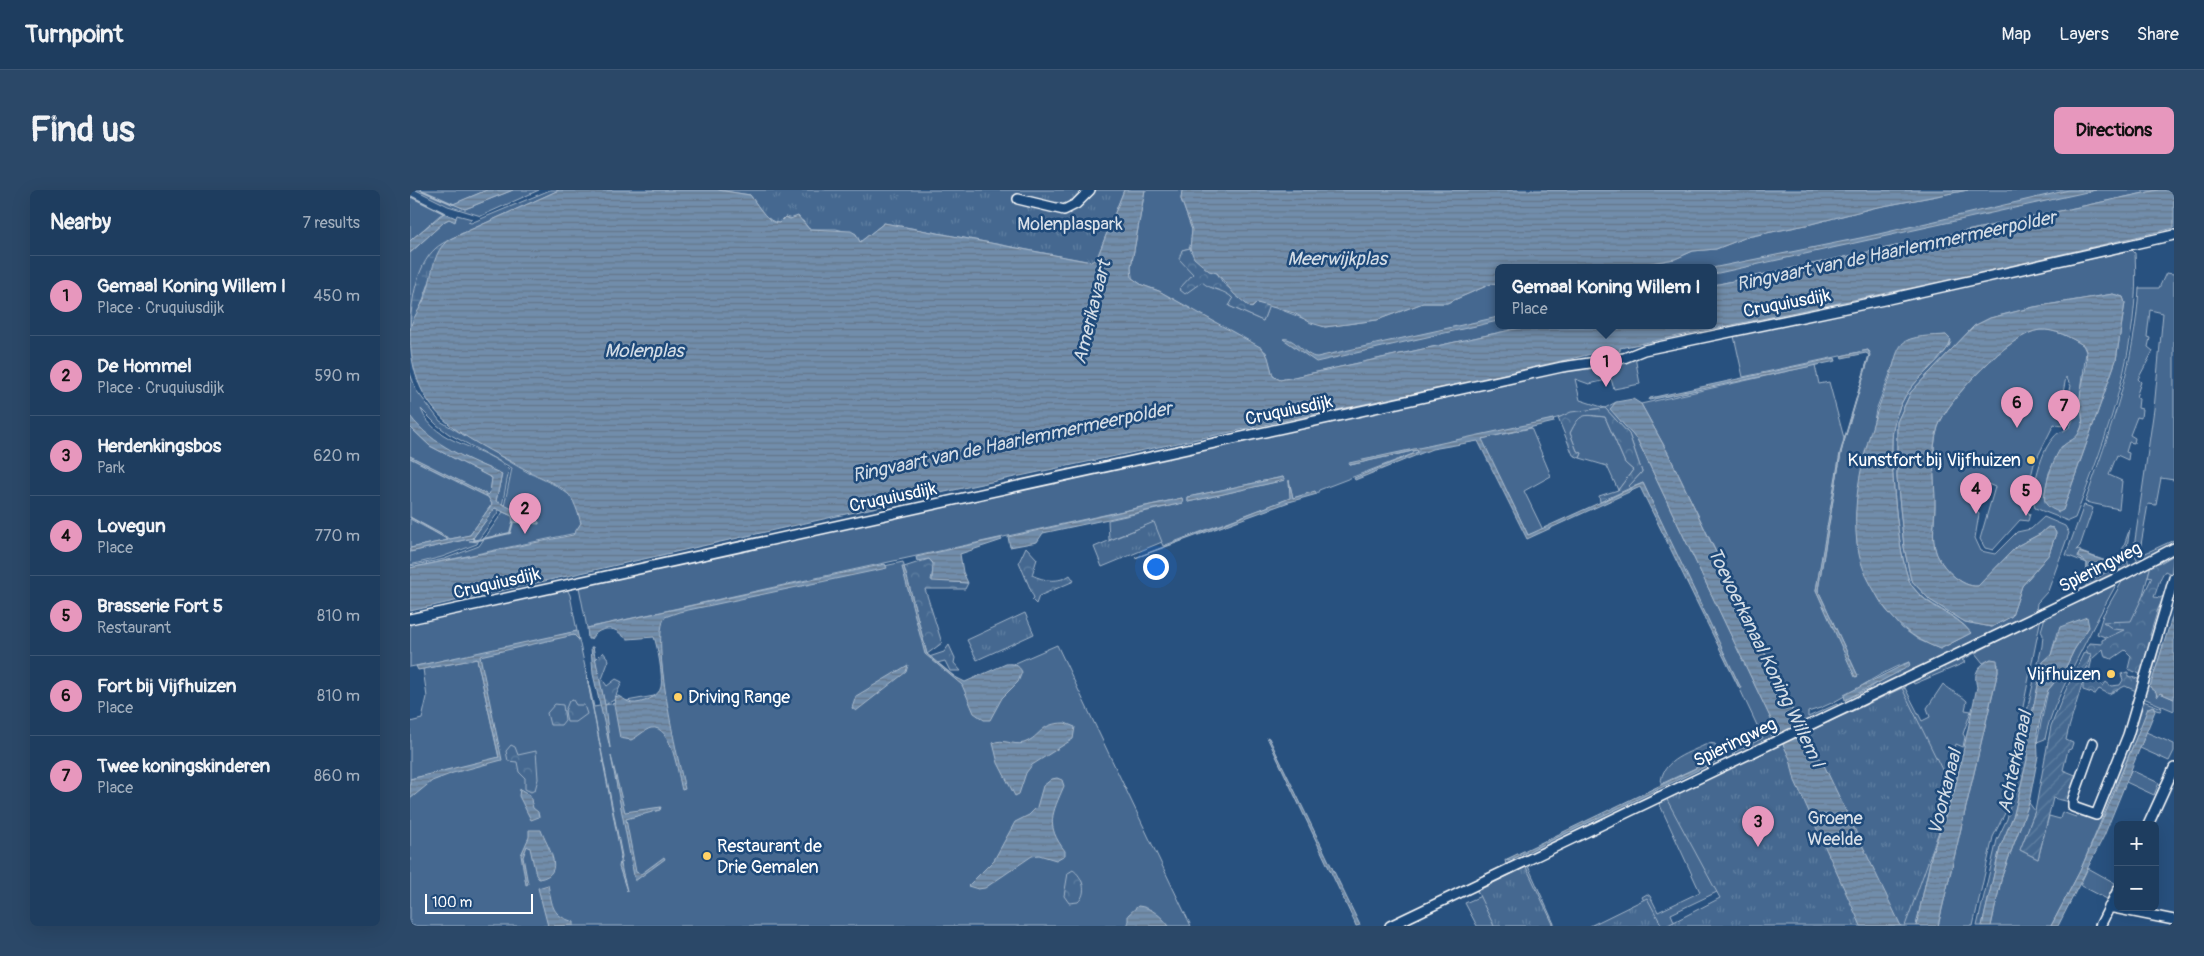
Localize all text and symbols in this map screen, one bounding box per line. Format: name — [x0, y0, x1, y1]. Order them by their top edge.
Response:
text: Turnpoint — [25, 20, 123, 49]
text: Map — [2002, 23, 2031, 46]
text: Layers — [2059, 23, 2109, 46]
text: Share — [2137, 23, 2179, 46]
button: Directions — [2054, 107, 2174, 154]
text: Find us — [30, 108, 135, 152]
water label: Ringvaart van de Haarlemmermeerpolder — [1734, 205, 2060, 297]
text: Nearby — [50, 209, 111, 236]
text: 7 results — [302, 213, 360, 233]
park label: Molenplaspark — [1017, 213, 1123, 236]
water label: Meerwijkplas — [1287, 247, 1389, 271]
water label: Amerikavaart — [1068, 256, 1117, 366]
popup — [1495, 264, 1717, 329]
text: Gemaal Koning Willem I — [97, 274, 286, 298]
text: Gemaal Koning Willem I — [1512, 275, 1701, 299]
street label: Cruquiusdijk — [1741, 284, 1833, 323]
text: 1 — [63, 286, 69, 306]
text: 450 m — [313, 286, 360, 306]
text: Place · Cruquiusdijk — [97, 298, 224, 318]
text: Place — [1512, 299, 1548, 319]
water label: Molenplas — [605, 339, 686, 363]
pin: 1 — [1590, 346, 1622, 387]
text: De Hommel — [97, 354, 192, 378]
text: 2 — [62, 366, 70, 386]
text: 590 m — [314, 366, 360, 386]
text: Place · Cruquiusdijk — [97, 378, 224, 398]
pin: 6 — [2001, 387, 2033, 428]
street label: Cruquiusdijk — [1243, 390, 1335, 431]
pin: 7 — [2048, 390, 2080, 431]
water label: Ringvaart van de Haarlemmermeerpolder — [850, 396, 1176, 488]
text: Herdenkingsbos — [97, 434, 221, 458]
text: 3 — [62, 446, 70, 466]
text: 620 m — [313, 446, 360, 466]
place label: Kunstfort bij Vijfhuizen — [1847, 449, 2021, 472]
marker: Kunstfort bij Vijfhuizen — [2025, 454, 2037, 466]
text: Park — [97, 458, 125, 478]
pin: 4 — [1960, 473, 1992, 514]
pin: 5 — [2010, 475, 2042, 516]
street label: Cruquiusdijk — [847, 477, 939, 518]
pin: 2 — [509, 493, 541, 534]
text: Lovegun — [97, 514, 166, 538]
text: 4 — [61, 526, 71, 546]
text: 770 m — [314, 526, 360, 546]
street label: Spieringweg — [2055, 537, 2145, 598]
text: Place — [97, 538, 133, 558]
water label: Toevoerkanaal Koning Willem I — [1702, 544, 1831, 773]
your location — [1143, 554, 1169, 580]
street label: Cruquiusdijk — [451, 562, 543, 605]
text: Brasserie Fort 5 — [97, 594, 223, 618]
text: 5 — [62, 606, 70, 626]
text: 810 m — [317, 606, 360, 626]
text: Restaurant — [97, 618, 171, 638]
place label: Vijfhuizen — [2026, 663, 2101, 686]
marker: Vijfhuizen — [2105, 668, 2117, 680]
text: Fort bij Vijfhuizen — [97, 674, 237, 698]
text: 6 — [61, 686, 71, 706]
text: 810 m — [317, 686, 360, 706]
place label: Driving Range — [688, 686, 790, 709]
marker: Driving Range — [672, 691, 684, 703]
text: Place — [97, 698, 133, 718]
water label: Achterkanaal — [1992, 707, 2038, 815]
street label: Spieringweg — [1690, 712, 1781, 772]
water label: Voorkanaal — [1923, 744, 1968, 838]
text: Twee koningskinderen — [97, 754, 270, 778]
text: 7 — [62, 766, 70, 786]
text: 860 m — [314, 766, 360, 786]
text: Place — [97, 778, 133, 798]
pin: 3 — [1742, 806, 1774, 847]
park label: Groene Weelde — [1807, 807, 1863, 851]
map controls — [2114, 821, 2159, 911]
button: + — [2114, 821, 2159, 866]
place label: Restaurant de Drie Gemalen — [717, 835, 822, 879]
marker: Restaurant de Drie Gemalen — [701, 850, 713, 862]
button: − — [2114, 866, 2159, 911]
scale bar — [425, 891, 532, 914]
text: 100 m — [432, 894, 472, 911]

